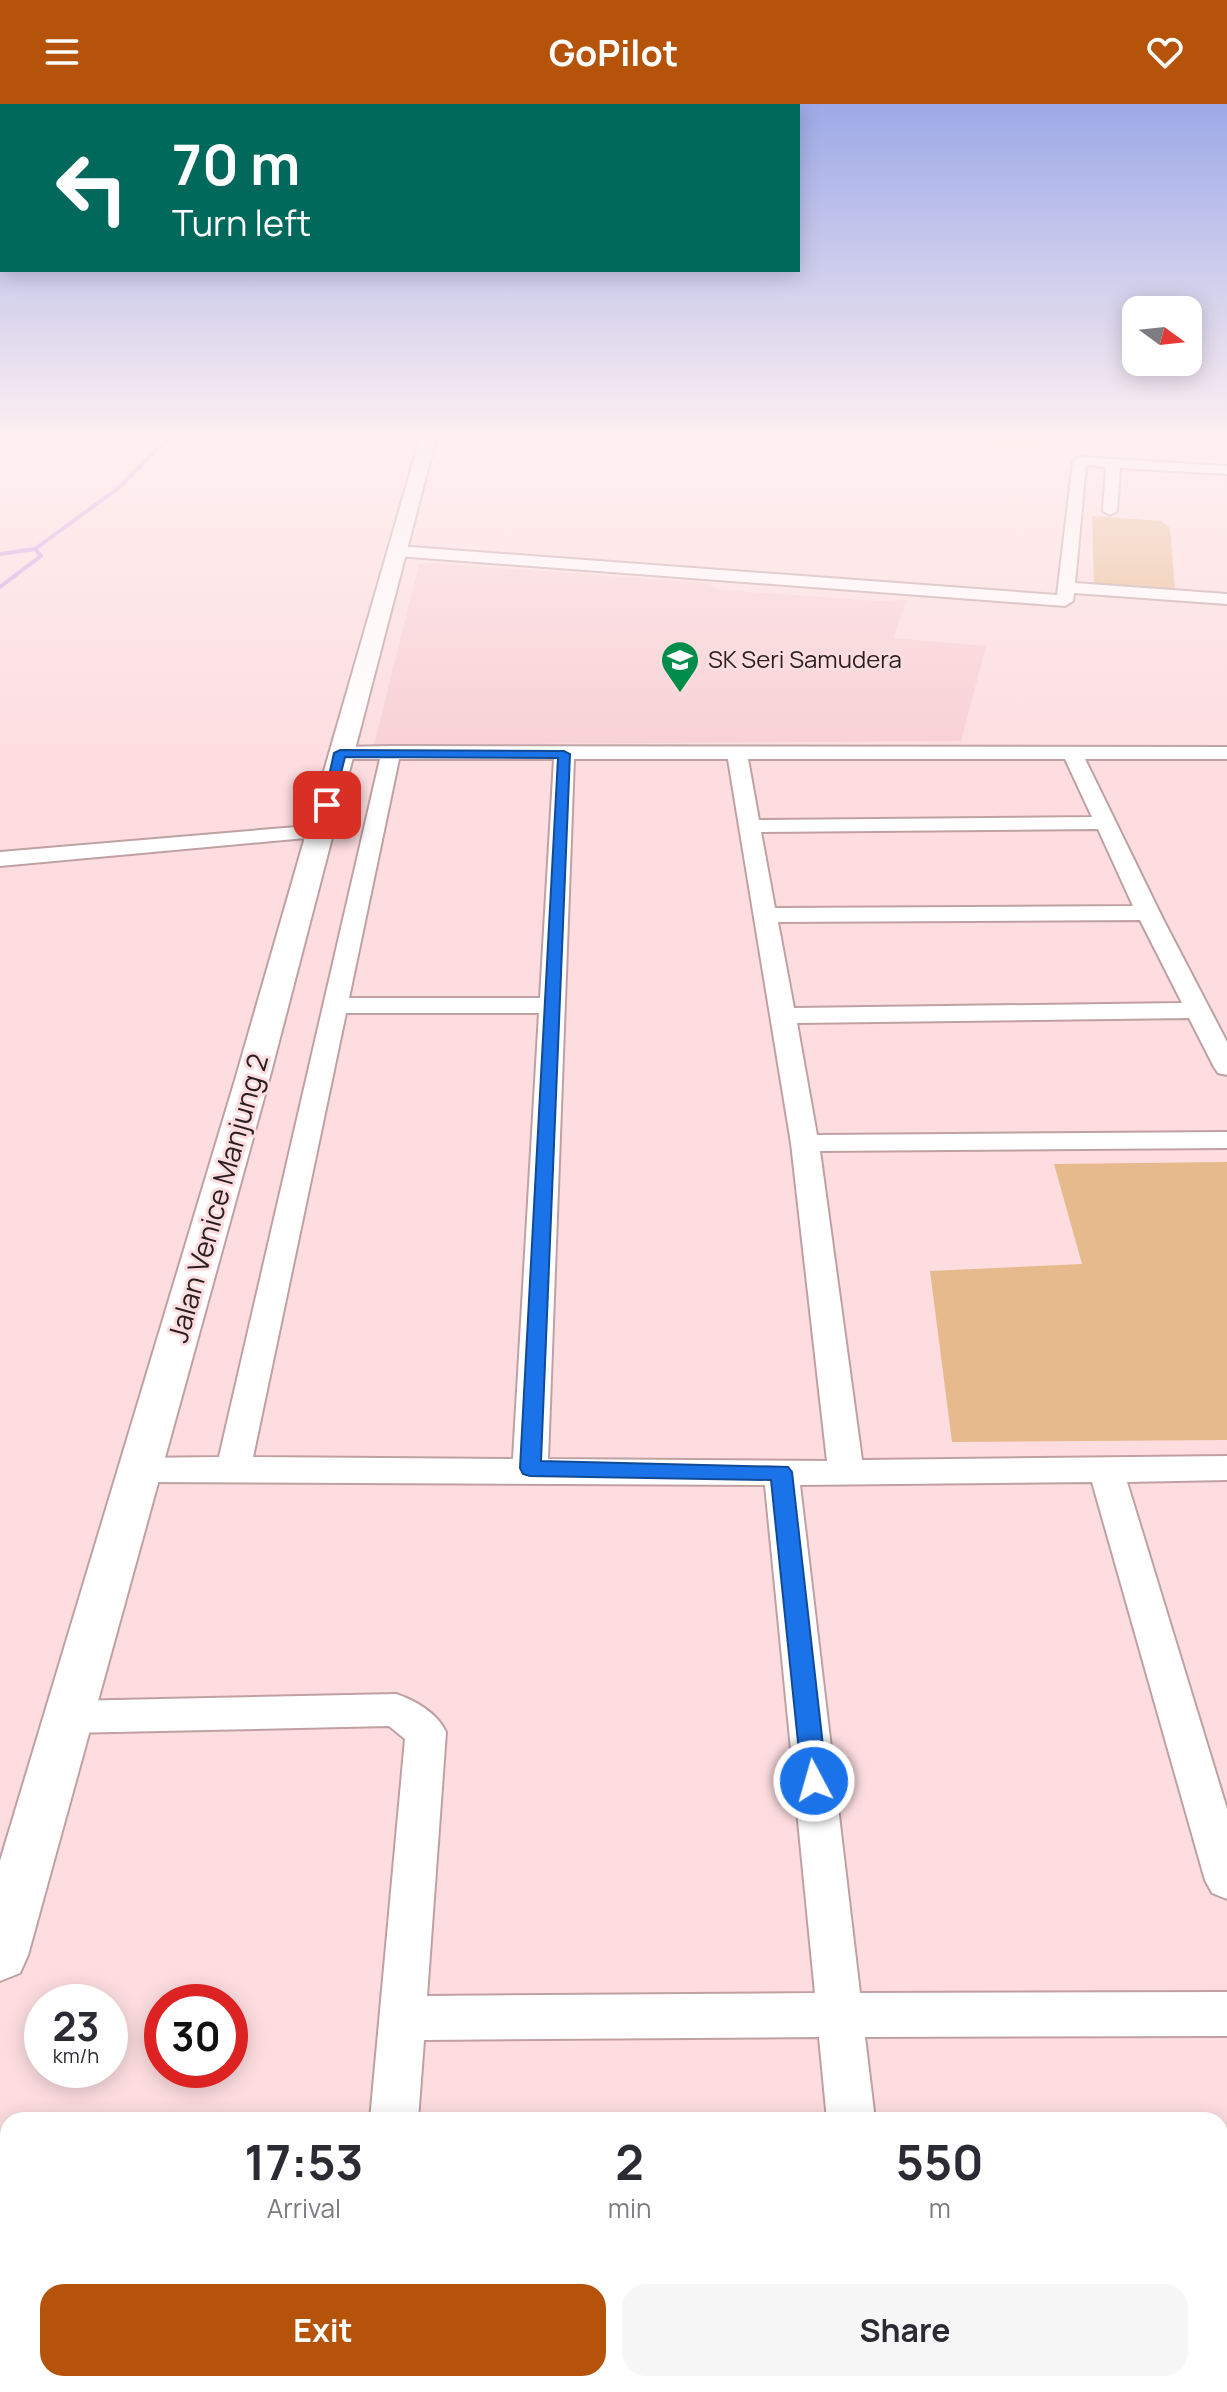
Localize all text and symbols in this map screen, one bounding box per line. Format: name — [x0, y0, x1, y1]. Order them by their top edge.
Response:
text: GoPilot — [549, 28, 678, 77]
icon: menu — [40, 30, 84, 74]
icon: heart — [1143, 30, 1187, 74]
text: 70 m — [172, 125, 300, 202]
icon: left — [40, 136, 144, 240]
text: Turn left — [172, 198, 311, 247]
north arrow — [1122, 296, 1202, 376]
map controls — [1122, 296, 1202, 376]
school or university icon: SK Seri Samudera — [659, 639, 701, 694]
place label: SK Seri Samudera — [708, 642, 902, 675]
pin — [293, 771, 361, 839]
icon: arrive — [305, 783, 349, 827]
street label: Jalan Venice Manjung 2 — [158, 1049, 276, 1346]
position arrow — [772, 1739, 856, 1823]
speed limit sign: 30 — [144, 1984, 248, 2088]
text: 23 — [52, 1998, 100, 2053]
text: km/h — [53, 2042, 99, 2069]
text: 17:53 — [244, 2129, 363, 2194]
text: 2 — [615, 2129, 644, 2194]
text: 550 — [896, 2129, 984, 2194]
text: Arrival — [267, 2190, 341, 2226]
text: min — [608, 2190, 651, 2226]
text: m — [929, 2190, 951, 2226]
button: Exit — [40, 2284, 606, 2376]
button: Share — [622, 2284, 1188, 2376]

